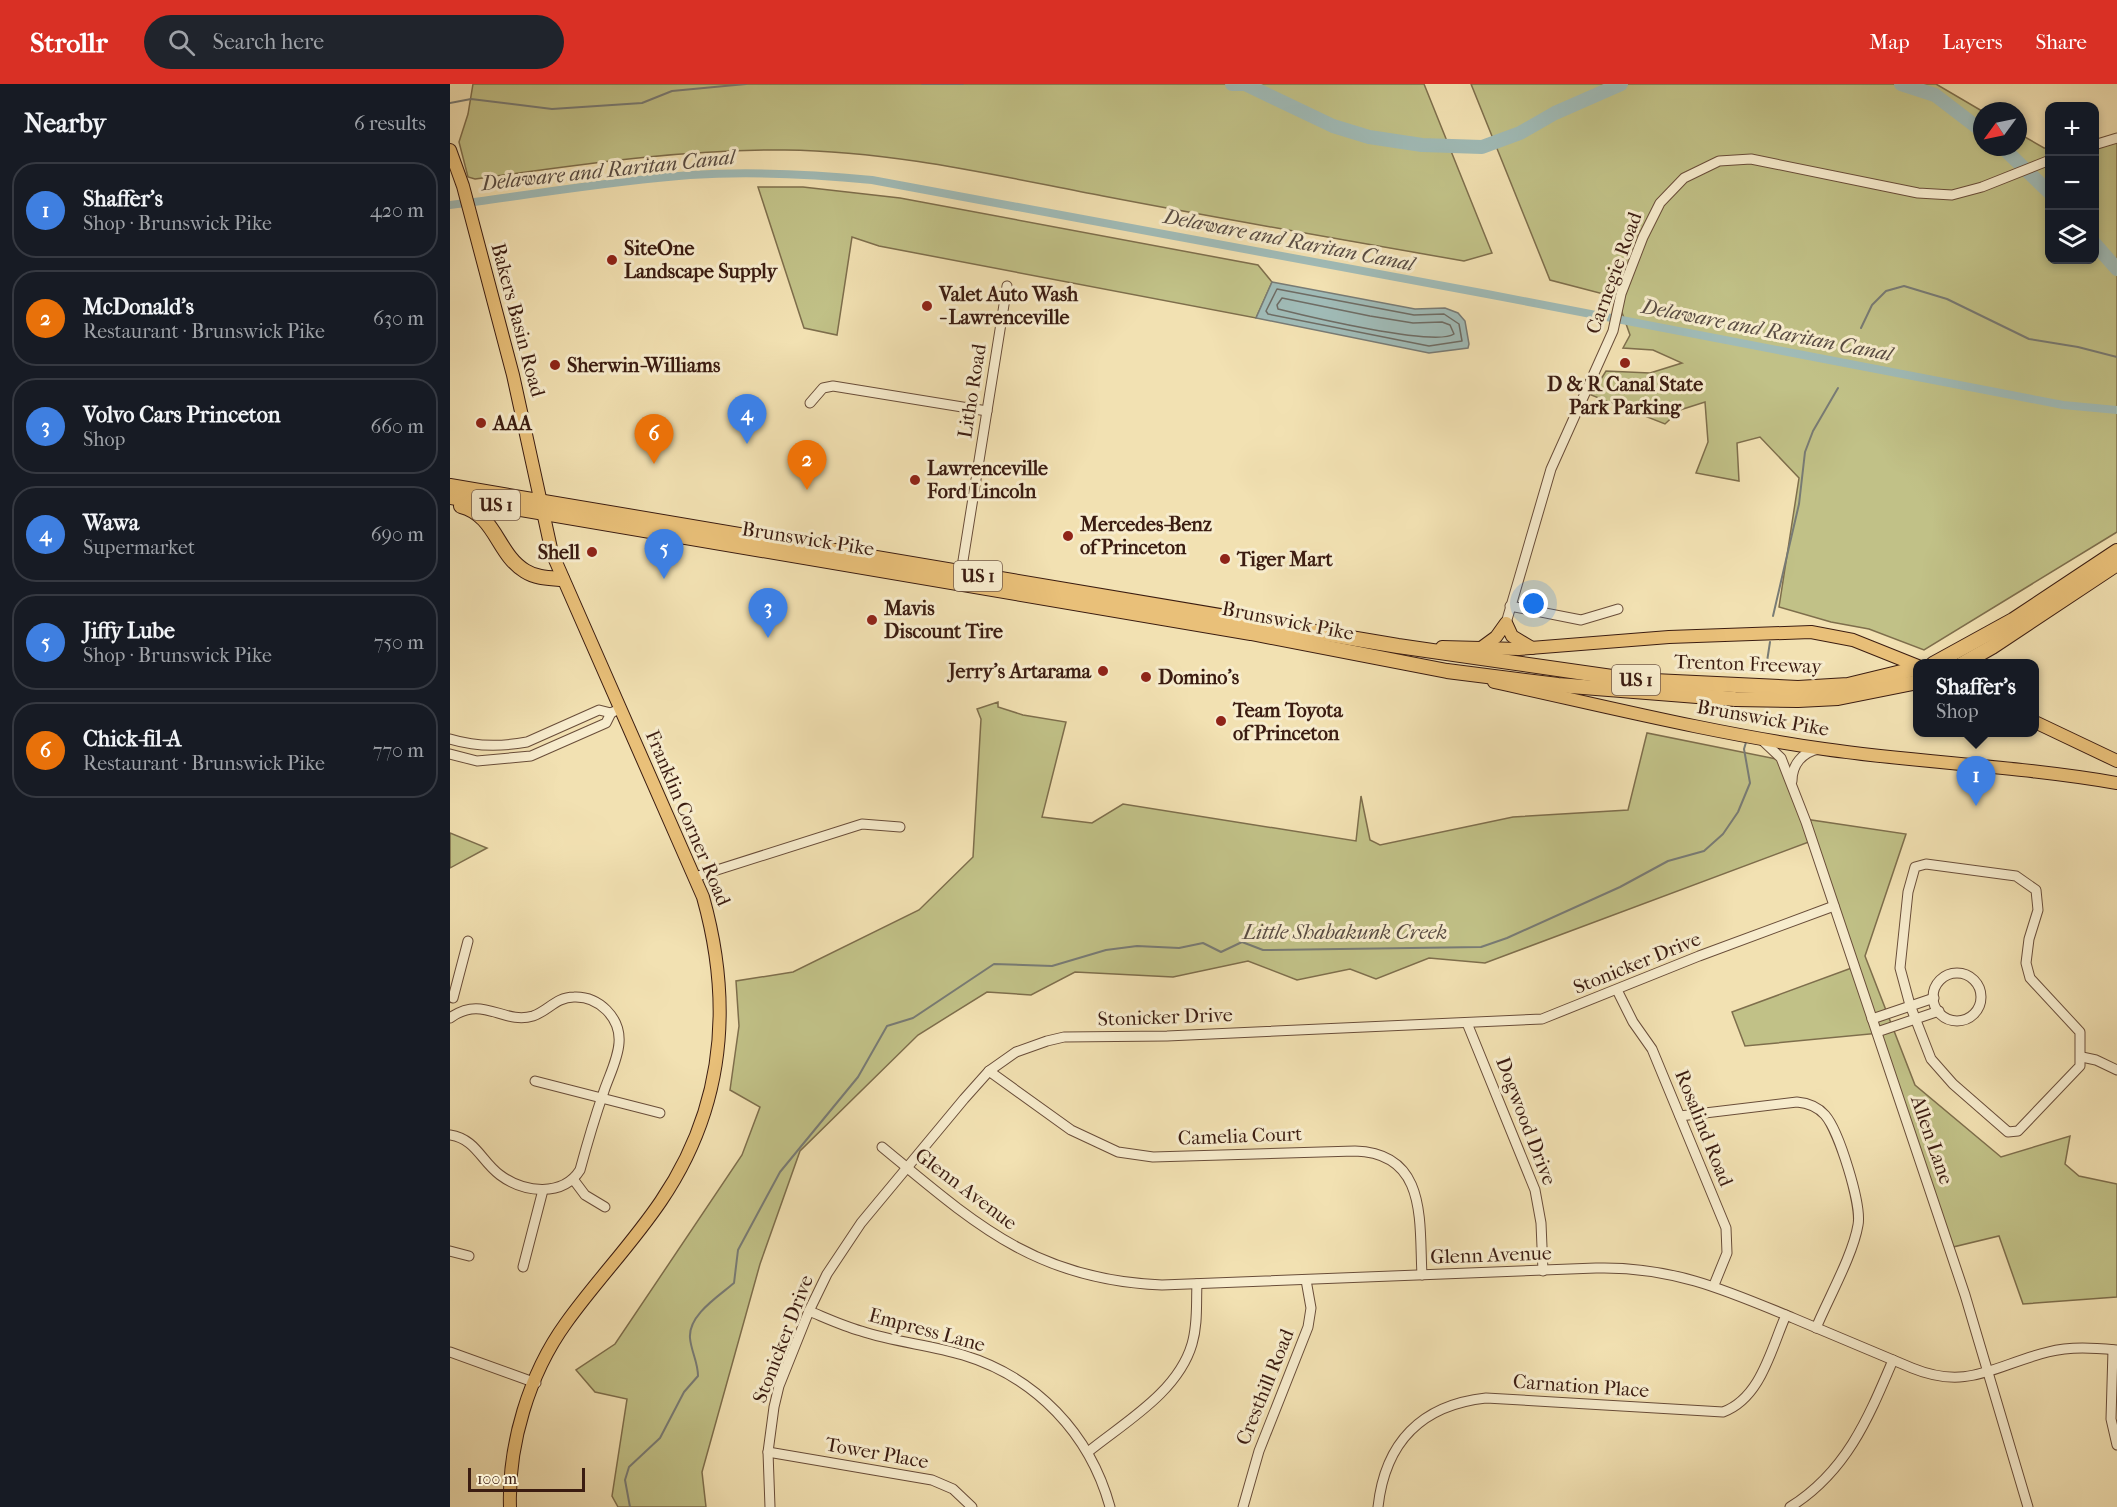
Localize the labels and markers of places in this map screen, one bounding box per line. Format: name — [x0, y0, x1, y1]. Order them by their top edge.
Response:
place label: SiteOne Landscape Supply — [624, 237, 778, 283]
marker: SiteOne Landscape Supply — [605, 253, 619, 267]
place label: Valet Auto Wash - Lawrenceville — [938, 283, 1079, 329]
marker: Valet Auto Wash - Lawrenceville — [920, 299, 934, 313]
place label: Sherwin-Williams — [567, 354, 721, 377]
marker: D & R Canal State Park Parking — [1618, 356, 1632, 370]
marker: Sherwin-Williams — [548, 358, 562, 372]
place label: D & R Canal State Park Parking — [1547, 373, 1703, 419]
pin: 4 — [728, 394, 766, 444]
place label: AAA — [491, 412, 533, 435]
pin: 6 — [634, 414, 674, 464]
marker: AAA — [474, 416, 488, 430]
pin: 2 — [788, 440, 826, 490]
place label: Lawrenceville Ford Lincoln — [926, 457, 1048, 503]
marker: Lawrenceville Ford Lincoln — [908, 473, 922, 487]
place label: Mercedes-Benz of Princeton — [1079, 513, 1212, 559]
marker: Mercedes-Benz of Princeton — [1061, 529, 1075, 543]
pin: 5 — [644, 530, 684, 579]
place label: Shell — [538, 541, 580, 564]
marker: Shell — [585, 545, 599, 559]
place label: Tiger Mart — [1236, 548, 1333, 571]
marker: Tiger Mart — [1218, 552, 1232, 566]
pin: 3 — [748, 588, 788, 638]
place label: Mavis Discount Tire — [883, 597, 1003, 643]
marker: Mavis Discount Tire — [865, 613, 879, 627]
place label: Jerry's Artarama — [946, 660, 1092, 683]
marker: Jerry's Artarama — [1096, 664, 1110, 678]
place label: Domino's — [1158, 666, 1240, 689]
marker: Domino's — [1139, 670, 1153, 684]
place label: Team Toyota of Princeton — [1232, 699, 1343, 745]
marker: Team Toyota of Princeton — [1214, 714, 1228, 728]
pin: 1 — [1956, 756, 1996, 806]

